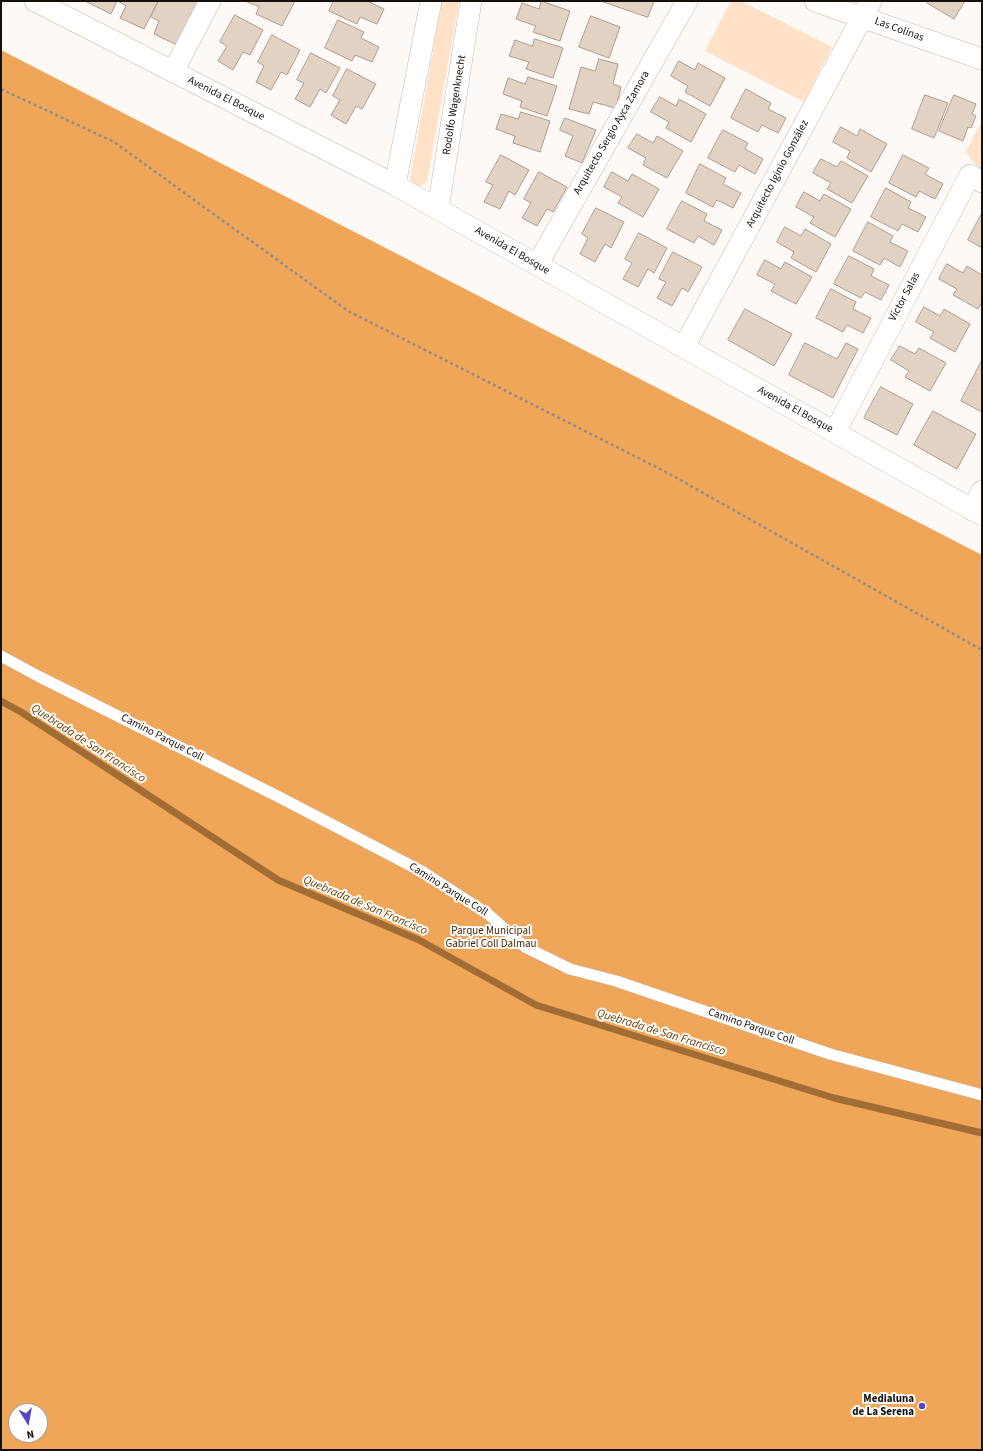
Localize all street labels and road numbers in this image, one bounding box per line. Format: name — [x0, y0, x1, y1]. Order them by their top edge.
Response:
street label: Las Colinas — [872, 15, 926, 45]
street label: Rodolfo Wagenknecht — [441, 54, 469, 156]
street label: Arquitecto Sergio Ayca Zamora — [571, 69, 653, 197]
street label: Avenida El Bosque — [185, 74, 267, 124]
street label: Arquitecto Iginio González — [744, 118, 812, 230]
street label: Avenida El Bosque — [472, 224, 552, 278]
street label: Víctor Salas — [887, 270, 923, 324]
street label: Avenida El Bosque — [755, 384, 835, 436]
street label: Camino Parque Coll — [119, 712, 205, 764]
street label: Camino Parque Coll — [406, 860, 490, 920]
street label: Camino Parque Coll — [706, 1006, 796, 1048]

